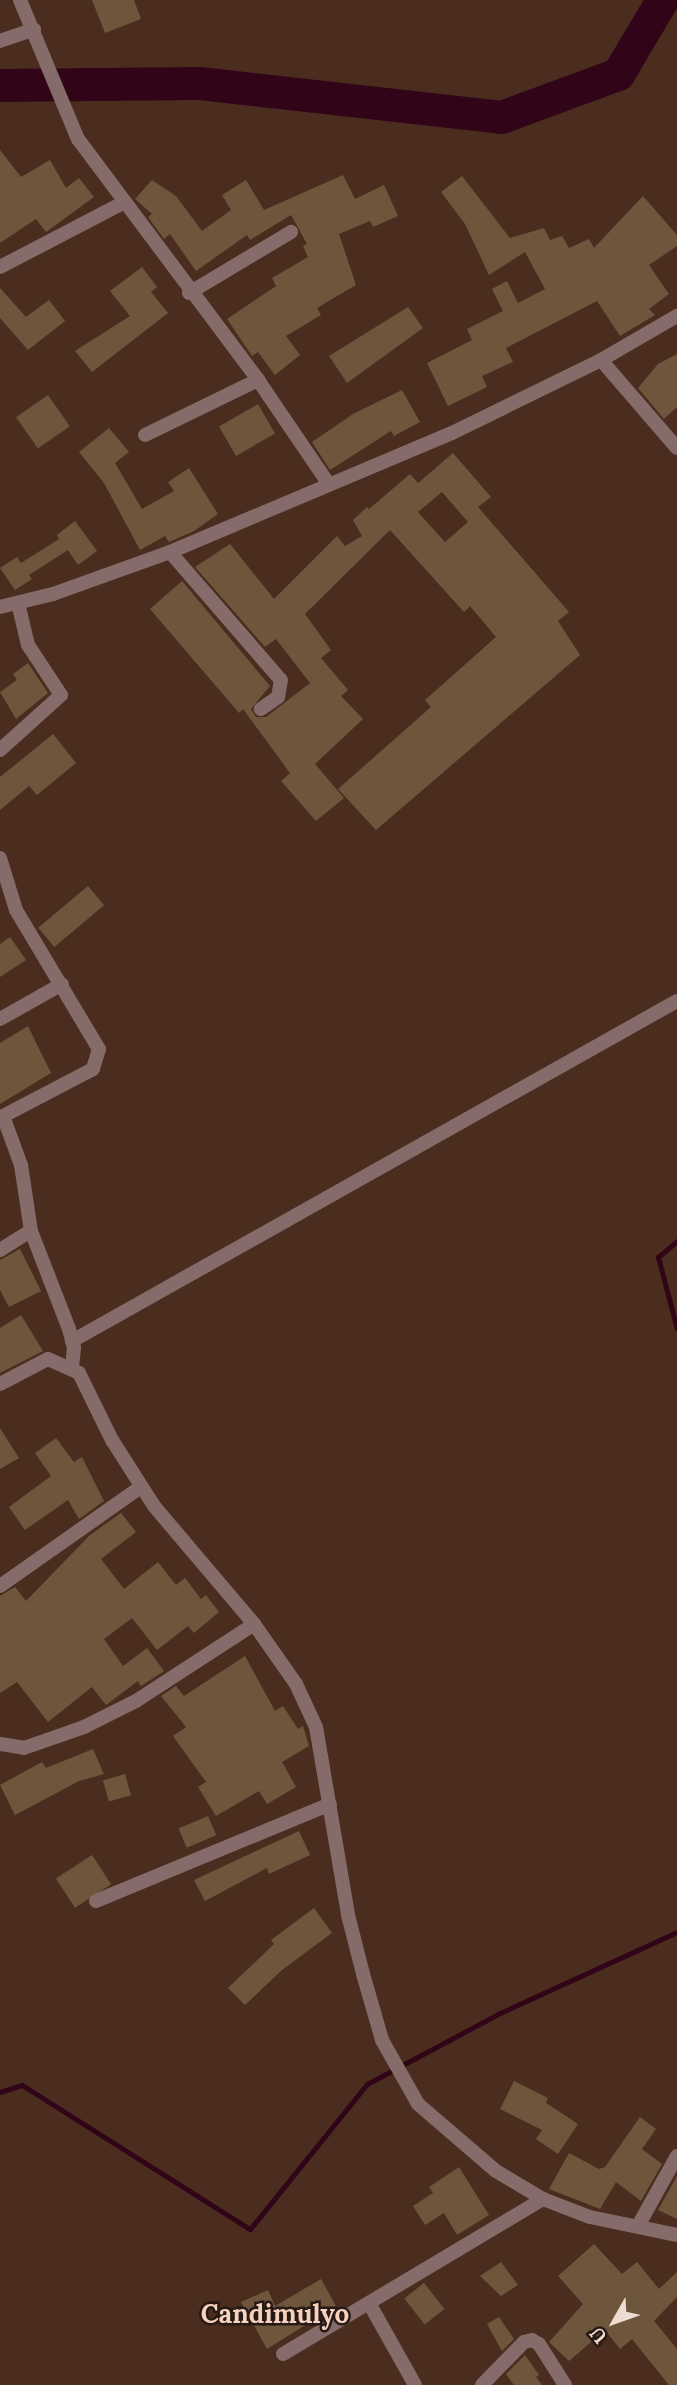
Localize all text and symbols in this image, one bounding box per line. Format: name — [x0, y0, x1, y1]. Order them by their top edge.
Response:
north arrow — [579, 2287, 649, 2357]
district label: Candimulyo — [201, 2298, 349, 2330]
text: U — [584, 2322, 612, 2349]

